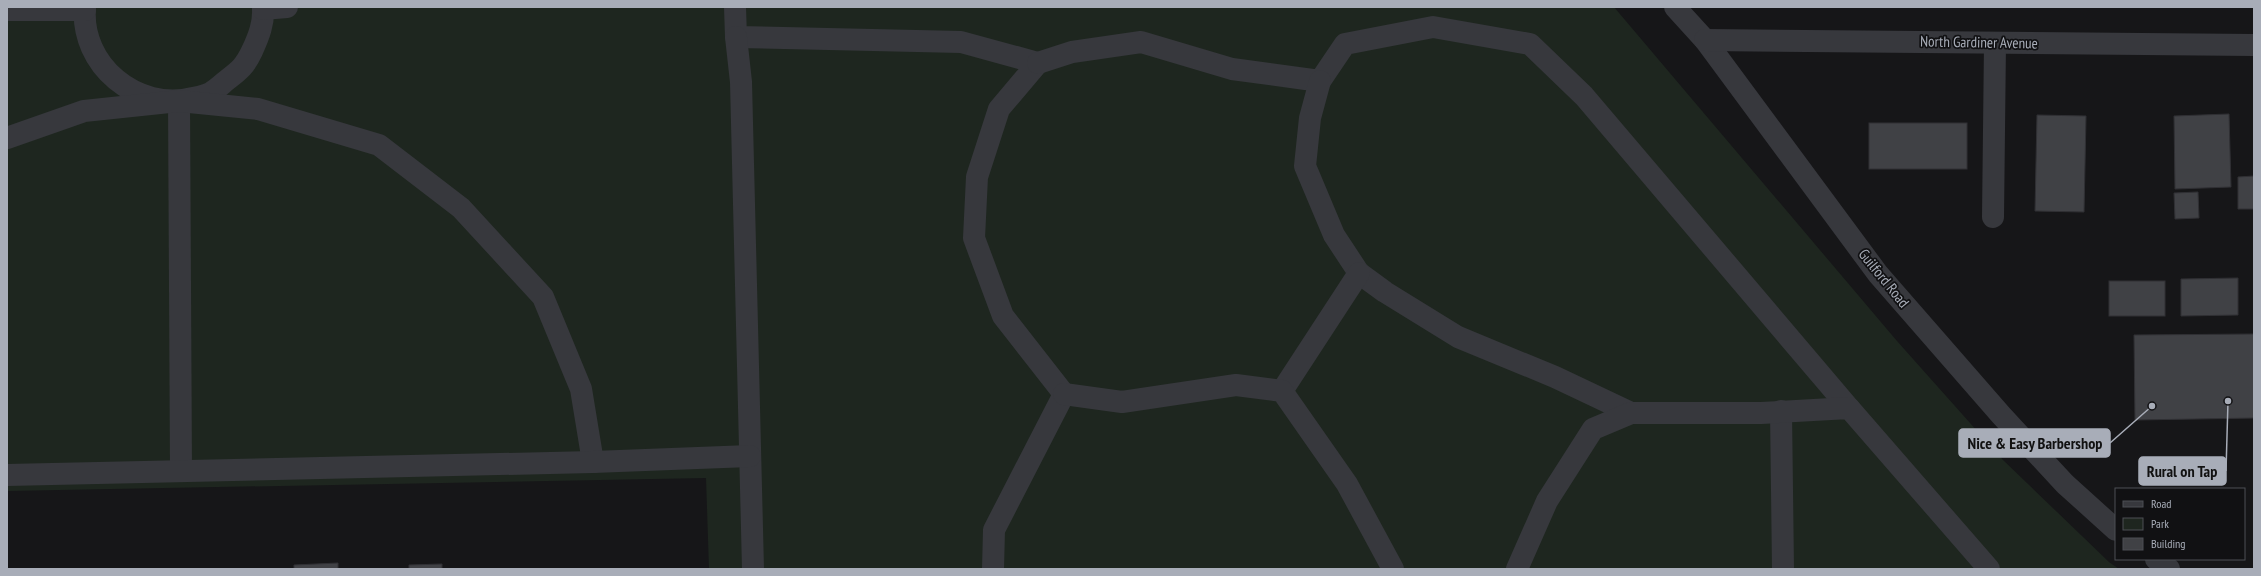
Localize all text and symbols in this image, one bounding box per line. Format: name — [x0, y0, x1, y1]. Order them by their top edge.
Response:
street label: North Gardiner Avenue — [1920, 31, 2038, 53]
street label: Guilford Road — [1855, 245, 1913, 311]
callout: Nice & Easy Barbershop — [1959, 429, 2110, 457]
text: Nice & Easy Barbershop — [1968, 433, 2102, 453]
callout: Rural on Tap — [2139, 457, 2226, 485]
text: Rural on Tap — [2147, 461, 2217, 481]
legend — [2115, 488, 2245, 560]
text: Road — [2151, 496, 2171, 511]
text: Park — [2151, 516, 2169, 531]
text: Building — [2151, 536, 2186, 551]

